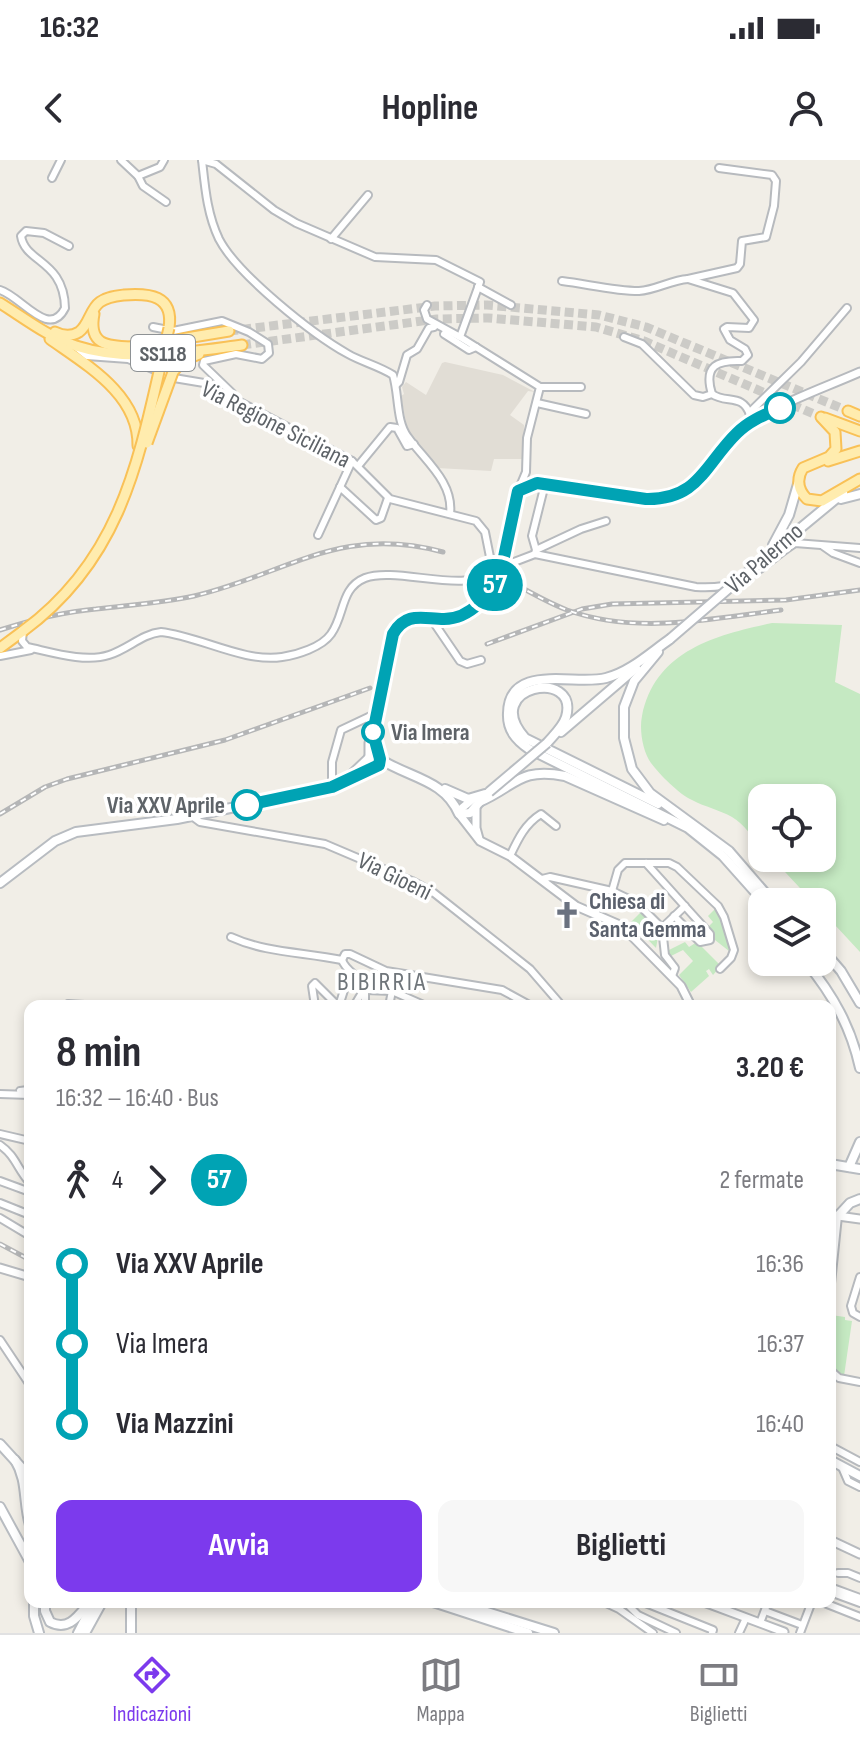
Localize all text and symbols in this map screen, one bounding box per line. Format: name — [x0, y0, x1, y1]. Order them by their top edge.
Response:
text: 16:32 — [40, 10, 99, 46]
icon: back — [32, 86, 76, 130]
icon: person — [784, 86, 828, 130]
text: Hopline — [382, 87, 478, 130]
road number: SS118 — [131, 335, 195, 371]
street label: Via Regione Siciliana — [196, 374, 355, 474]
unlabelled marker — [765, 393, 795, 423]
street label: Via Palermo — [719, 517, 809, 600]
line badge: 57 — [459, 559, 531, 611]
text: 57 — [483, 568, 507, 601]
place label: Via Imera — [391, 718, 470, 747]
marker: Via Imera — [362, 721, 384, 743]
map controls — [748, 784, 836, 976]
button: locate — [748, 784, 836, 872]
marker: Via XXV Aprile — [232, 790, 262, 820]
place label: Via XXV Aprile — [107, 791, 225, 820]
street label: Via Gioeni — [353, 846, 437, 907]
place label: Chiesa di Santa Gemma — [589, 887, 706, 944]
button: layers — [748, 888, 836, 976]
church icon: Chiesa di Santa Gemma — [552, 900, 582, 930]
district label: BIBIRRIA — [337, 967, 427, 998]
text: 8 min — [56, 1026, 141, 1079]
text: 3.20 € — [736, 1050, 804, 1086]
text: 16:32 – 16:40 · Bus — [56, 1083, 219, 1114]
icon: walk — [56, 1158, 100, 1202]
icon: forward — [135, 1158, 179, 1202]
text: 57 — [207, 1163, 231, 1196]
text: 4 — [112, 1165, 123, 1196]
text: 2 fermate — [719, 1165, 804, 1196]
text: Via XXV Aprile — [116, 1246, 264, 1282]
text: 16:36 — [756, 1249, 804, 1280]
text: Via Imera — [116, 1326, 208, 1362]
text: 16:37 — [757, 1329, 804, 1360]
text: Via Mazzini — [116, 1406, 234, 1442]
text: 16:40 — [756, 1409, 804, 1440]
button: Avvia — [56, 1500, 422, 1592]
button: Biglietti — [438, 1500, 804, 1592]
tab: Indicazioni — [113, 1653, 191, 1728]
tab: Mappa — [416, 1653, 465, 1728]
tab: Biglietti — [690, 1653, 747, 1728]

